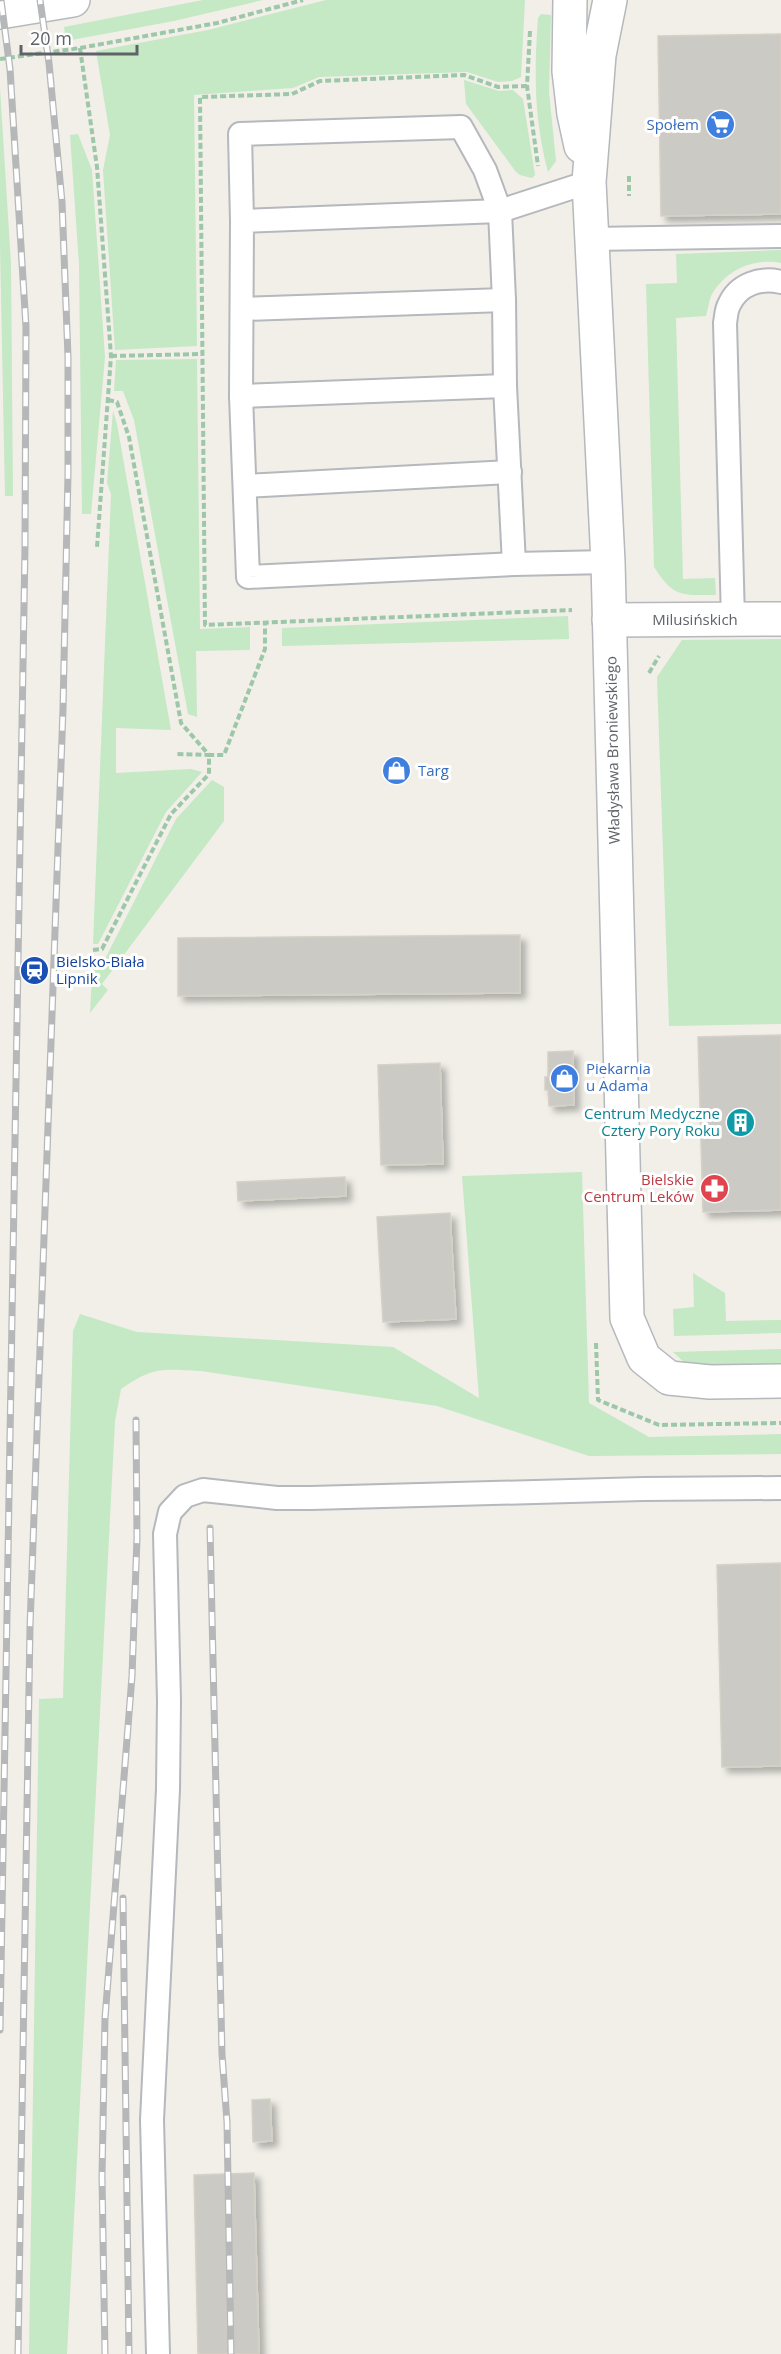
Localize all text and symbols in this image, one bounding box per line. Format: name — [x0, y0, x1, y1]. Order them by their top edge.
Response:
scale bar — [21, 18, 136, 56]
text: 20 m — [30, 26, 72, 50]
supermarket icon: Społem — [704, 109, 736, 141]
place label: Społem — [646, 114, 699, 134]
street label: Milusińskich — [652, 609, 738, 629]
street label: Władysława Broniewskiego — [600, 656, 624, 844]
shop icon: Targ — [381, 755, 413, 787]
place label: Targ — [418, 760, 449, 780]
place label: Bielsko-Biała Lipnik — [56, 951, 145, 988]
station icon: Bielsko-Biała Lipnik — [19, 955, 51, 987]
place label: Piekarnia u Adama — [586, 1058, 651, 1095]
shop icon: Piekarnia u Adama — [549, 1062, 581, 1094]
place label: Centrum Medyczne Cztery Pory Roku — [584, 1103, 720, 1140]
building icon: Centrum Medyczne Cztery Pory Roku — [725, 1107, 757, 1139]
place label: Bielskie Centrum Leków — [584, 1169, 694, 1206]
pharmacy icon: Bielskie Centrum Leków — [699, 1173, 731, 1205]

